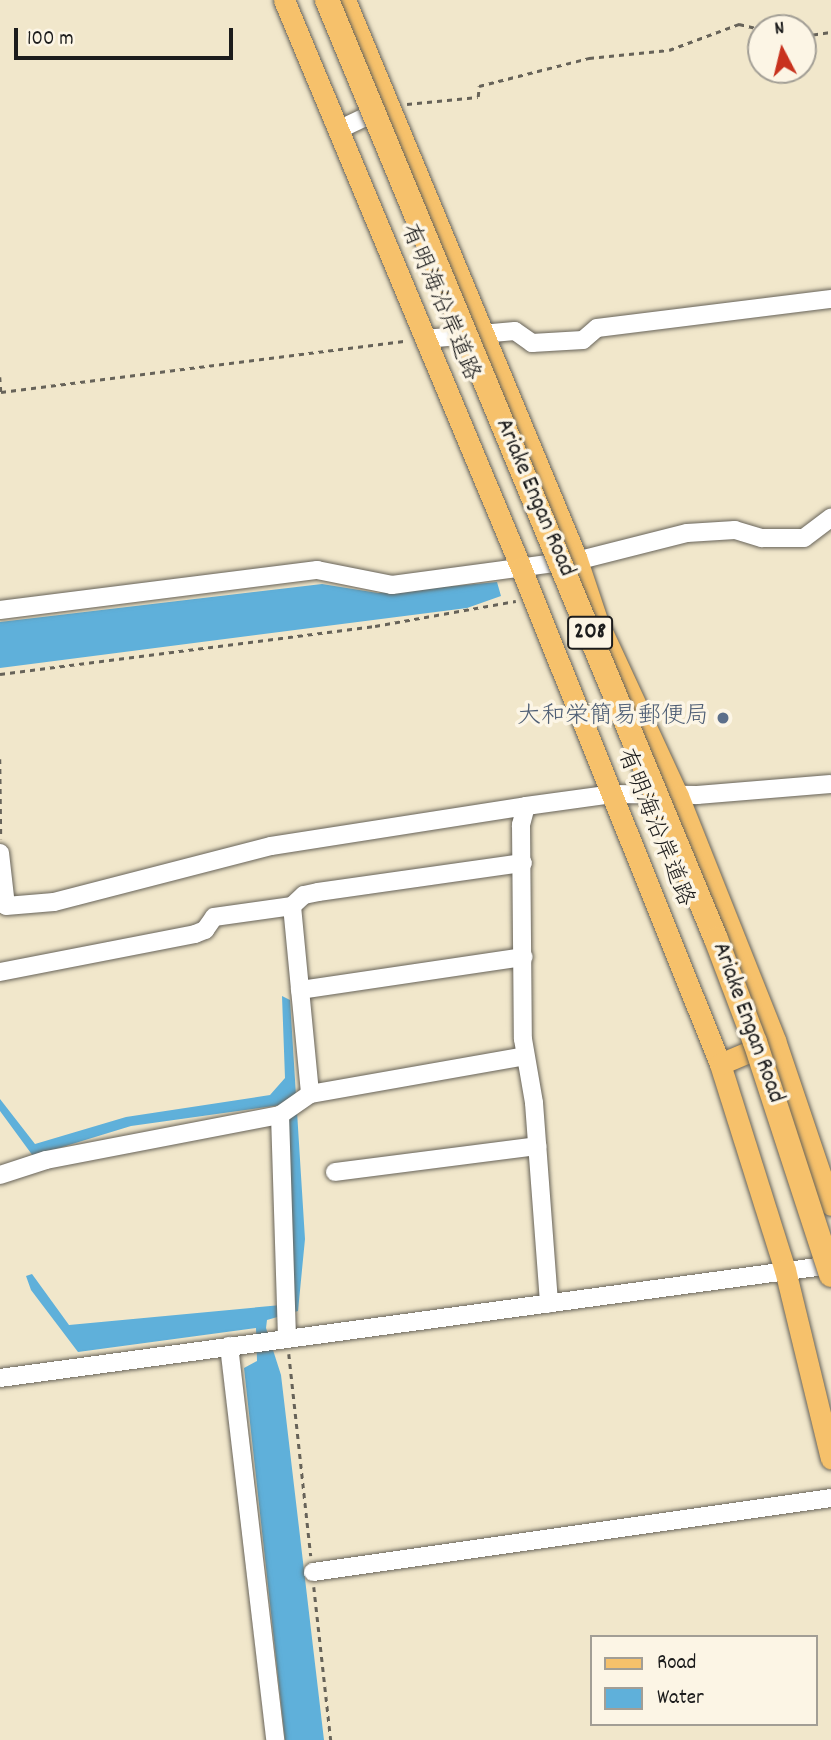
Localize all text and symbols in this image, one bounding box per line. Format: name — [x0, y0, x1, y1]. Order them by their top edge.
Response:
scale bar — [18, 14, 236, 58]
north arrow — [747, 14, 817, 84]
text: N — [773, 16, 786, 44]
text: 100 m — [27, 25, 74, 55]
street label: 有明海沿岸道路 — [393, 220, 485, 386]
street label: Ariake Engan Road — [488, 415, 580, 581]
road number: 208 — [566, 614, 614, 652]
place label: 大和栄簡易郵便局 — [517, 704, 709, 732]
marker: 大和栄簡易郵便局 — [715, 710, 731, 726]
street label: 有明海沿岸道路 — [609, 745, 699, 911]
street label: Ariake Engan Road — [705, 939, 789, 1107]
legend — [590, 1635, 817, 1726]
text: Road — [657, 1649, 696, 1679]
text: Water — [657, 1684, 704, 1714]

